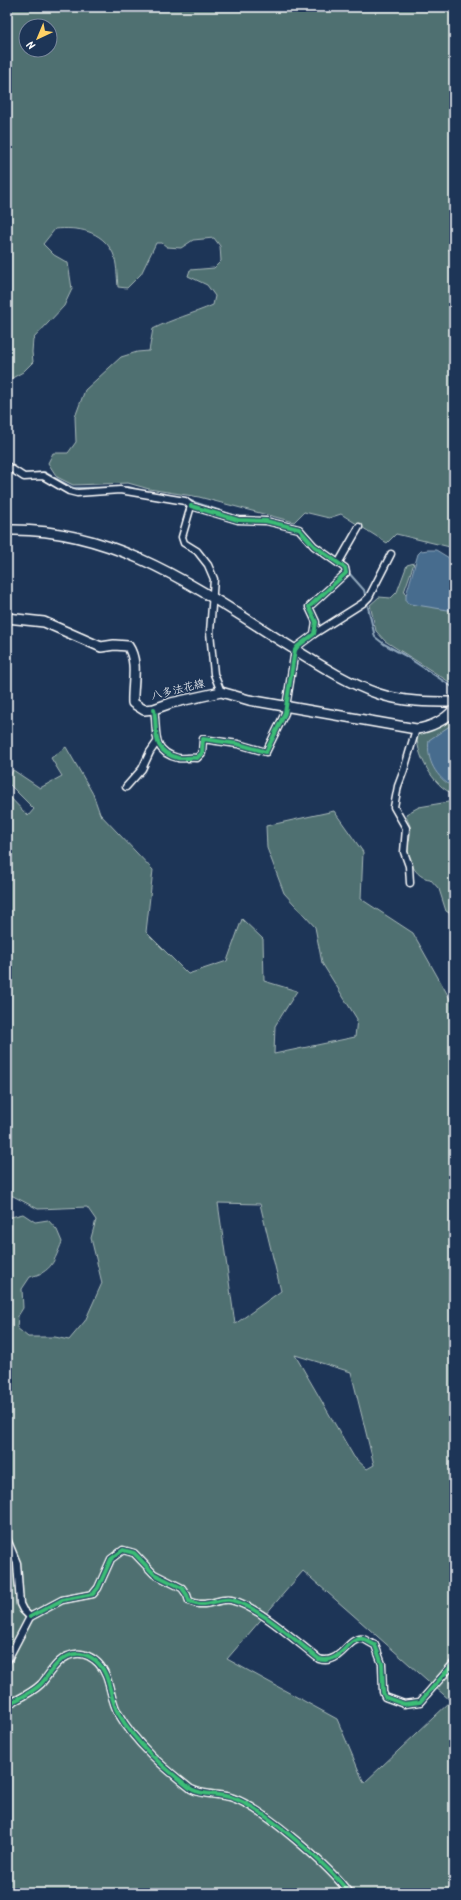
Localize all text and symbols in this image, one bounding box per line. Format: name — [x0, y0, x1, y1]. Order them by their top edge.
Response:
north arrow — [18, 18, 58, 58]
text: N — [23, 36, 41, 53]
street label: 八多法花線 — [149, 675, 207, 705]

